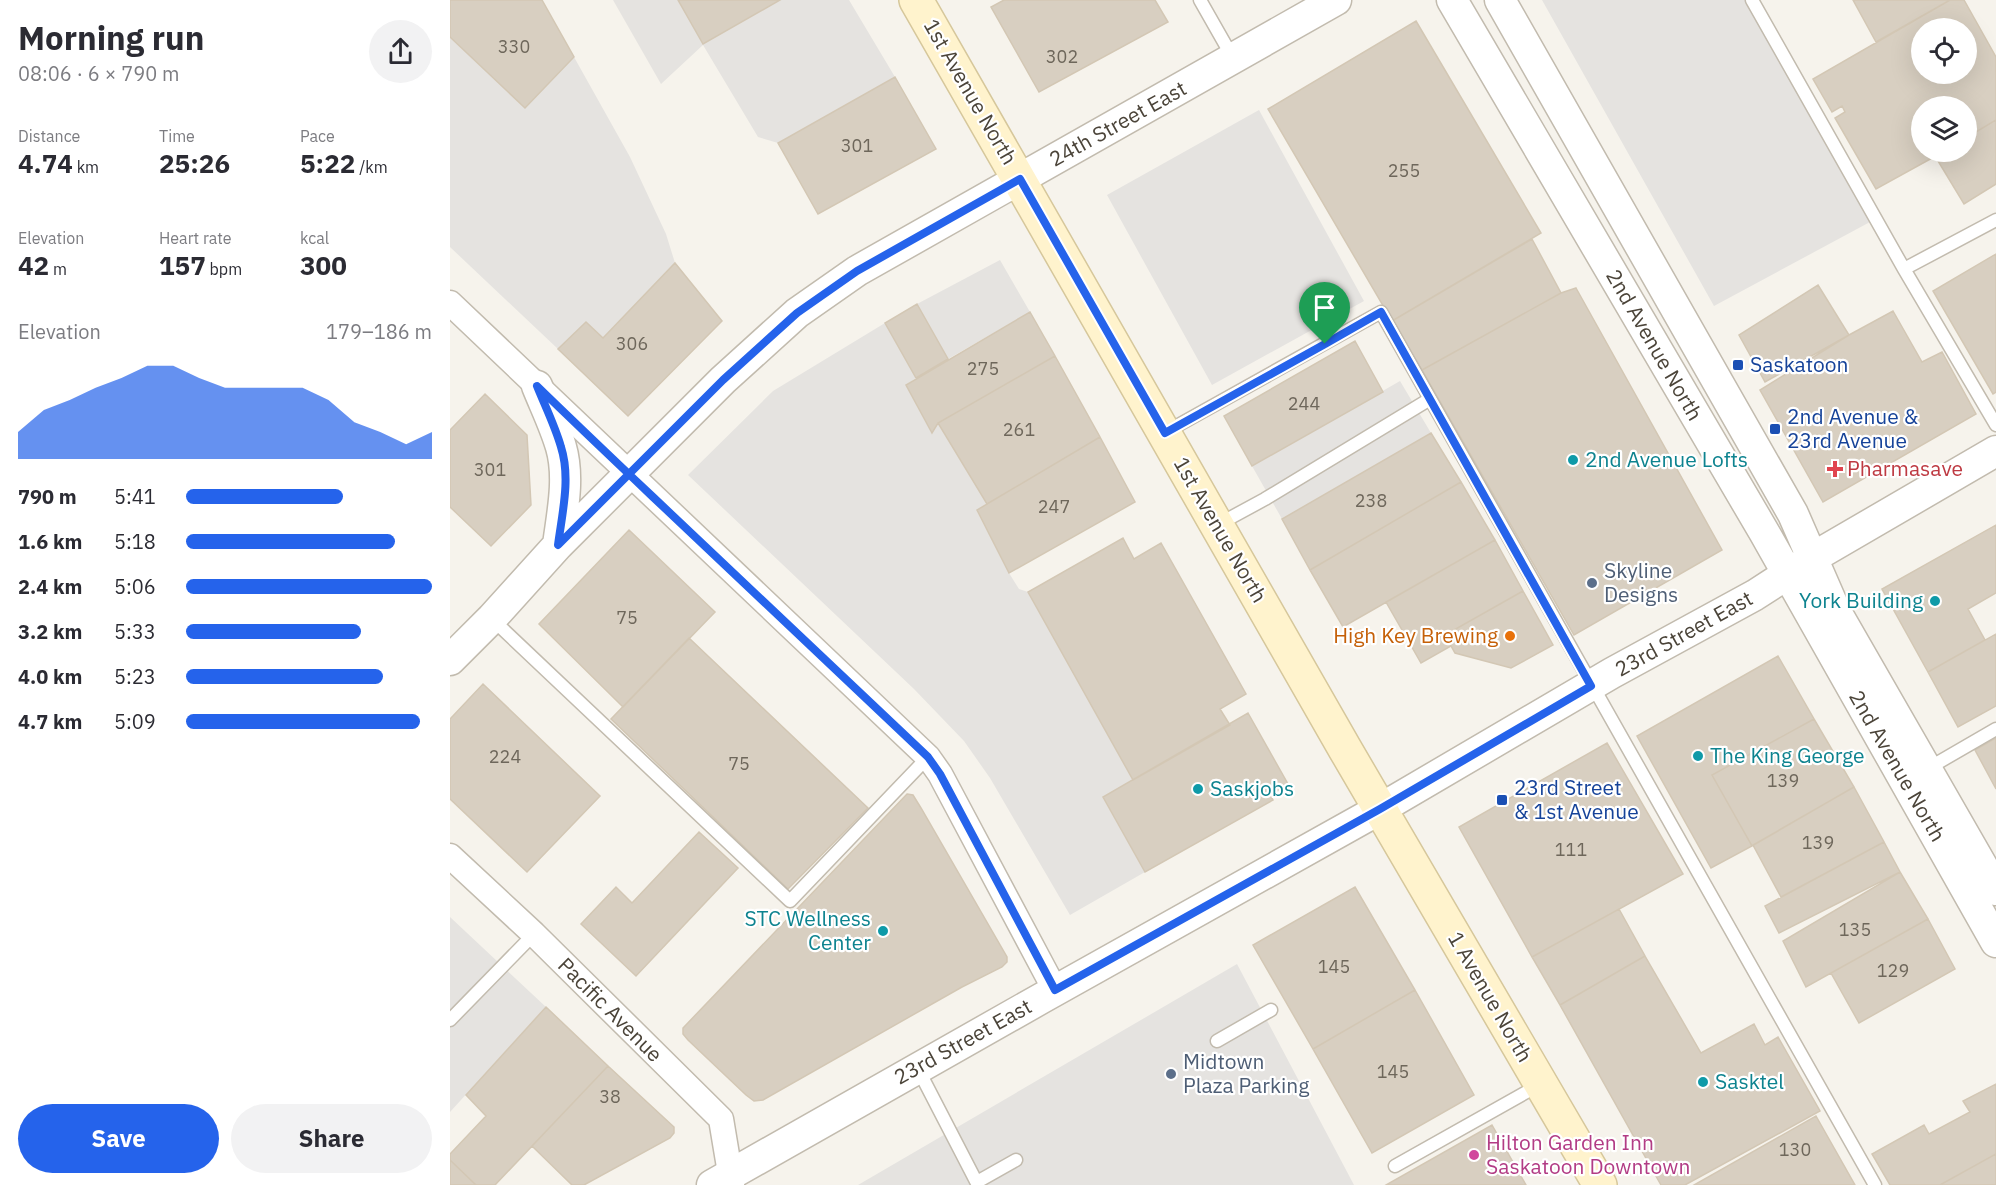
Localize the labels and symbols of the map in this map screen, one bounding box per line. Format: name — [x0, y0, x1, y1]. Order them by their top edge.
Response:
street label: 1st Avenue North — [918, 14, 1024, 169]
house number: 330 — [498, 35, 530, 58]
house number: 302 — [1046, 45, 1078, 68]
street label: 24th Street East — [1044, 74, 1191, 172]
house number: 301 — [841, 134, 873, 157]
house number: 255 — [1388, 159, 1420, 182]
street label: 2nd Avenue North — [1600, 264, 1710, 425]
pin — [1299, 282, 1350, 344]
house number: 306 — [616, 332, 648, 355]
place label: Saskatoon — [1750, 350, 1849, 378]
house number: 275 — [967, 357, 999, 380]
marker: Saskatoon — [1731, 358, 1745, 372]
house number: 244 — [1288, 392, 1320, 415]
place label: 2nd Avenue & 23rd Avenue — [1787, 402, 1919, 454]
house number: 261 — [1003, 418, 1035, 441]
marker: 2nd Avenue & 23rd Avenue — [1768, 422, 1782, 436]
place label: 2nd Avenue Lofts — [1585, 445, 1748, 473]
street label: 1st Avenue North — [1168, 452, 1274, 607]
marker: 2nd Avenue Lofts — [1566, 453, 1580, 467]
place label: Pharmasave — [1847, 454, 1963, 482]
house number: 301 — [474, 458, 506, 481]
marker: Pharmasave — [1828, 462, 1842, 476]
house number: 238 — [1355, 489, 1387, 512]
house number: 247 — [1038, 495, 1070, 518]
place label: Skyline Designs — [1604, 556, 1678, 608]
marker: Skyline Designs — [1585, 576, 1599, 590]
street label: 23rd Street East — [1610, 584, 1757, 683]
place label: York Building — [1799, 586, 1923, 614]
marker: York Building — [1928, 594, 1942, 608]
house number: 75 — [616, 606, 638, 629]
place label: High Key Brewing — [1333, 621, 1498, 649]
marker: High Key Brewing — [1503, 629, 1517, 643]
street label: 2nd Avenue North — [1843, 685, 1953, 846]
place label: The King George — [1710, 741, 1865, 769]
house number: 224 — [489, 745, 521, 768]
marker: The King George — [1691, 749, 1705, 763]
house number: 75 — [728, 752, 750, 775]
house number: 139 — [1767, 769, 1799, 792]
place label: 23rd Street & 1st Avenue — [1514, 773, 1639, 825]
place label: Saskjobs — [1210, 774, 1294, 802]
marker: Saskjobs — [1191, 782, 1205, 796]
marker: 23rd Street & 1st Avenue — [1495, 793, 1509, 807]
house number: 139 — [1802, 831, 1834, 854]
house number: 111 — [1555, 838, 1587, 861]
place label: STC Wellness Center — [744, 904, 871, 956]
house number: 135 — [1839, 918, 1871, 941]
marker: STC Wellness Center — [876, 924, 890, 938]
street label: 1 Avenue North — [1442, 926, 1540, 1067]
street label: Pacific Avenue — [552, 951, 669, 1068]
house number: 145 — [1318, 955, 1350, 978]
house number: 129 — [1877, 959, 1909, 982]
street label: 23rd Street East — [889, 992, 1036, 1091]
place label: Midtown Plaza Parking — [1183, 1047, 1309, 1099]
house number: 145 — [1377, 1060, 1409, 1083]
marker: Midtown Plaza Parking — [1164, 1067, 1178, 1081]
place label: Sasktel — [1715, 1067, 1784, 1095]
marker: Sasktel — [1696, 1075, 1710, 1089]
house number: 38 — [599, 1085, 621, 1108]
place label: Hilton Garden Inn Saskatoon Downtown — [1486, 1128, 1690, 1180]
house number: 130 — [1779, 1138, 1811, 1161]
marker: Hilton Garden Inn Saskatoon Downtown — [1467, 1148, 1481, 1162]

